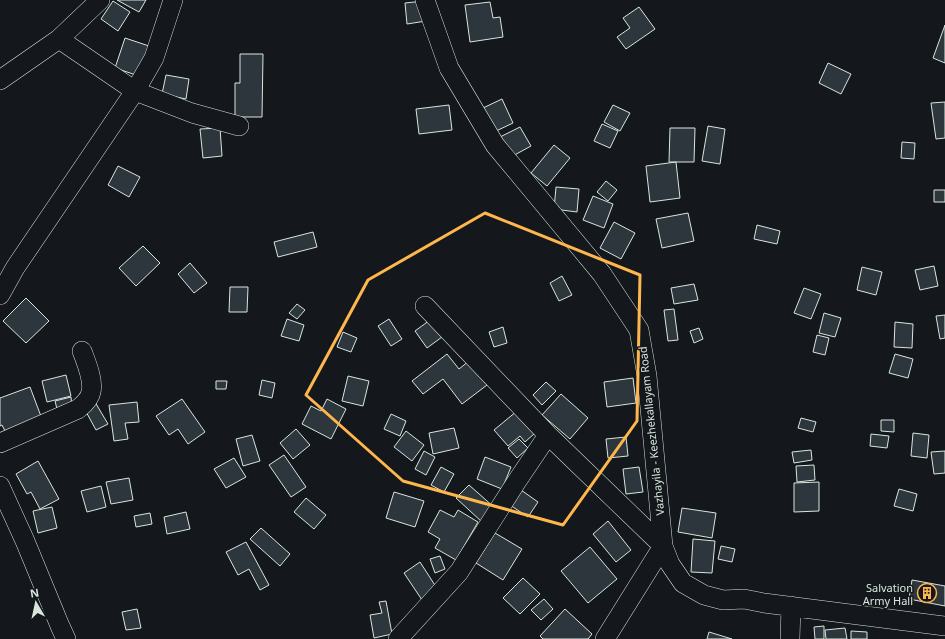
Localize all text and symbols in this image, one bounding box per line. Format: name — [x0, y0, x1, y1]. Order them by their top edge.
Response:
street label: Vazhayila - Keezhekallayam Road — [635, 346, 667, 516]
place label: Salvation Army Hall — [863, 580, 913, 608]
building icon: Salvation Army Hall — [916, 582, 938, 604]
north arrow — [16, 583, 56, 623]
text: N — [29, 585, 40, 601]

